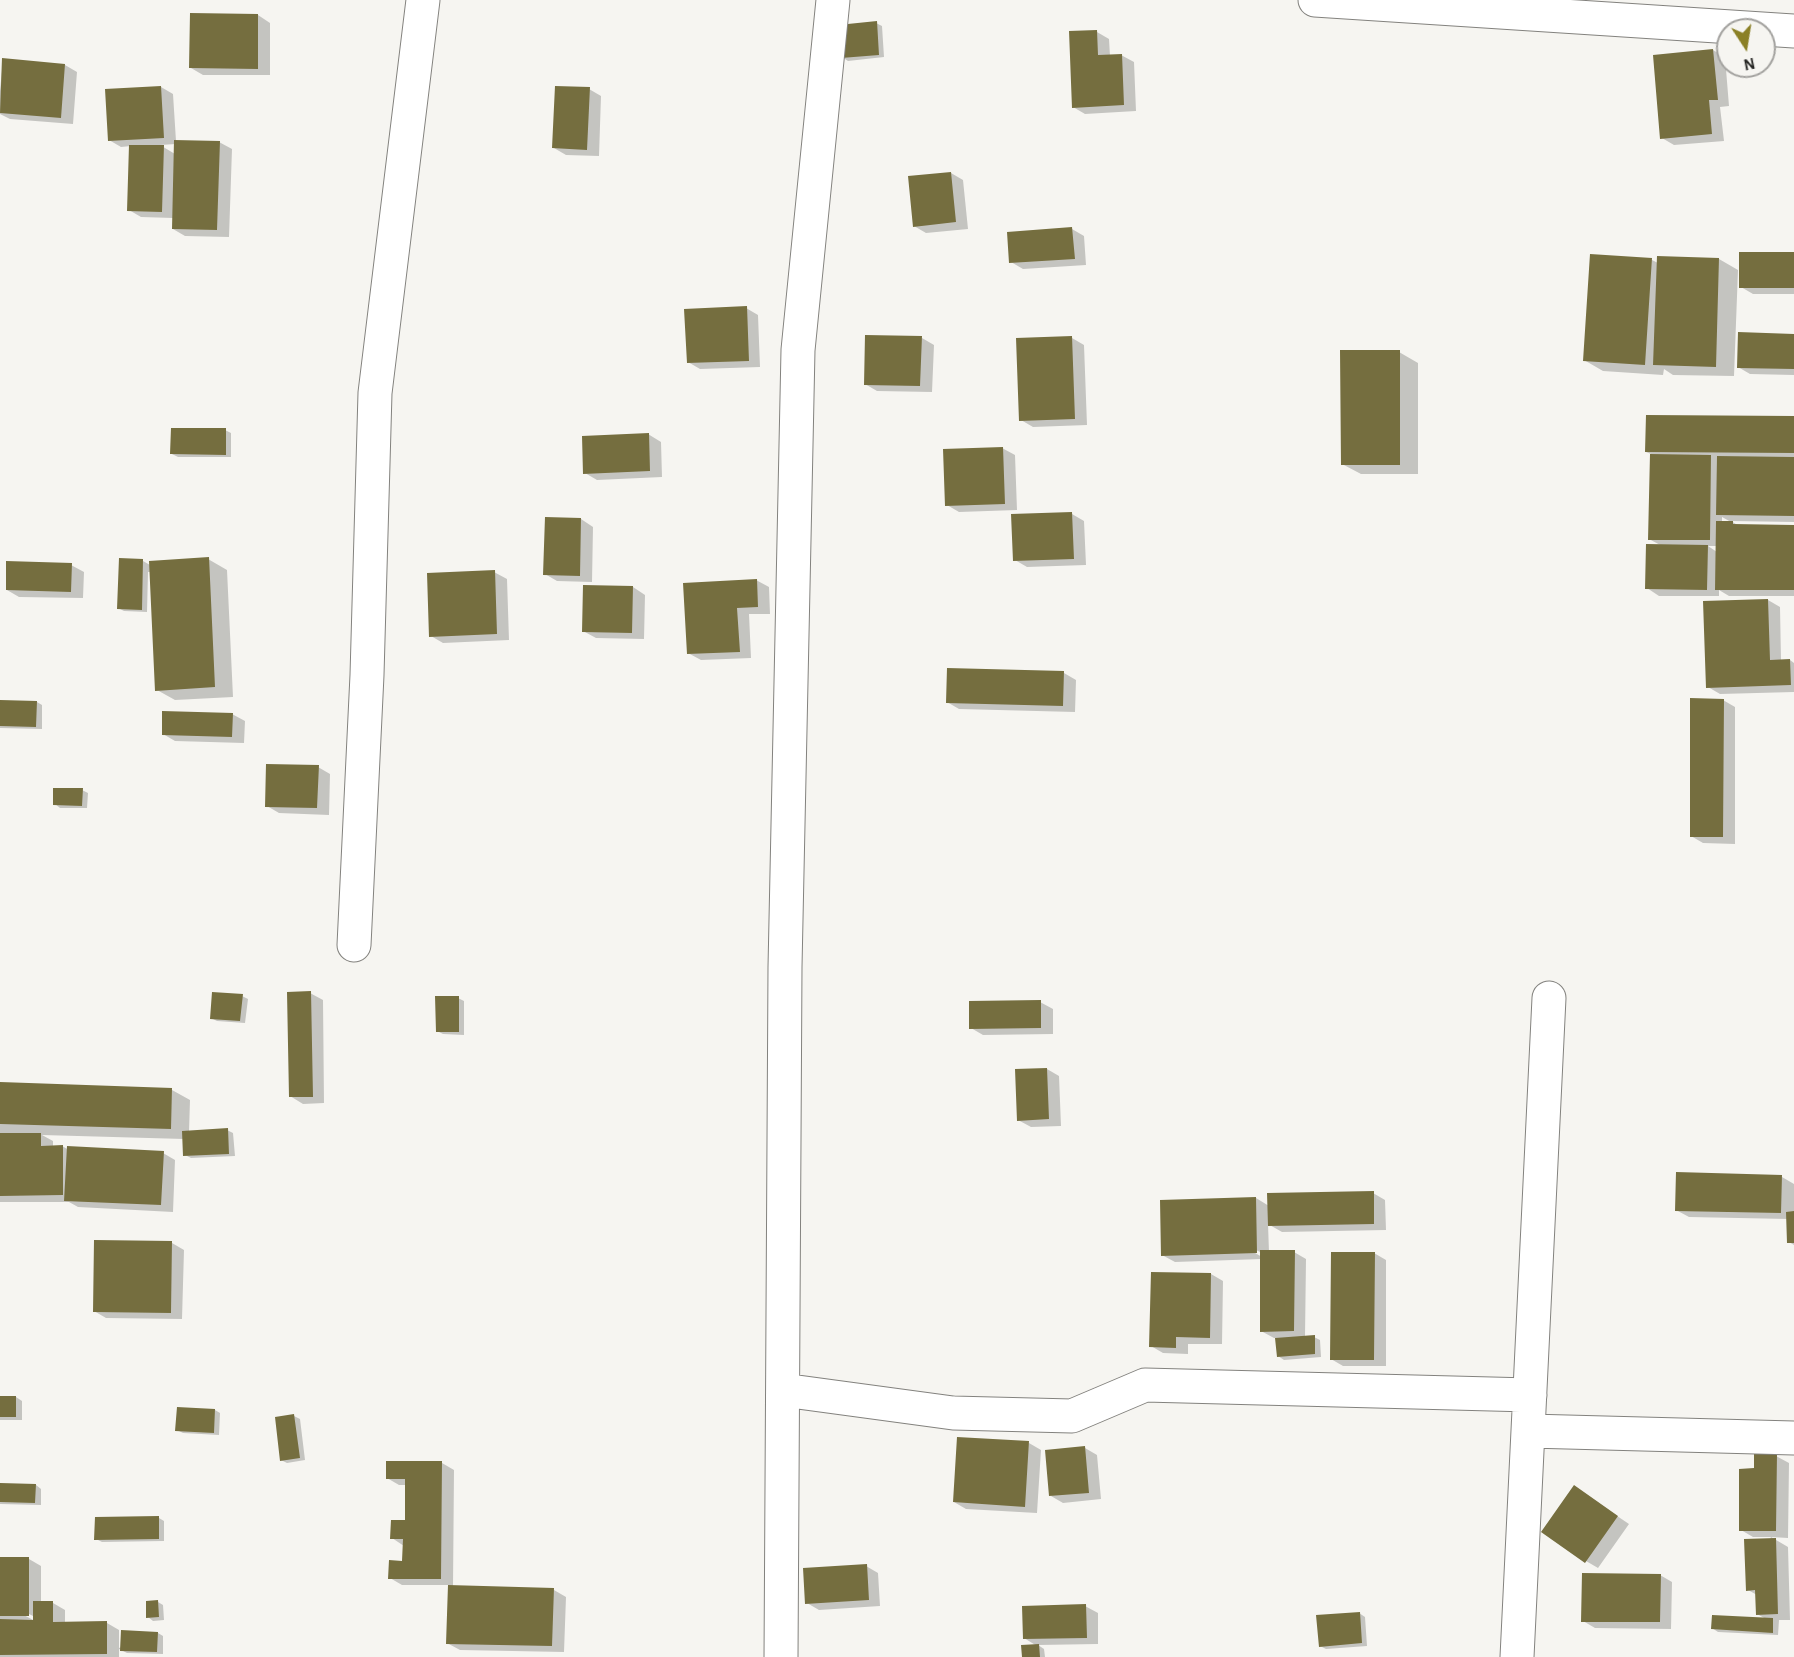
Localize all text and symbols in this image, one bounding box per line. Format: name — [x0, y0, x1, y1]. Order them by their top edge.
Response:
north arrow — [1716, 18, 1776, 78]
text: N — [1742, 55, 1756, 73]

